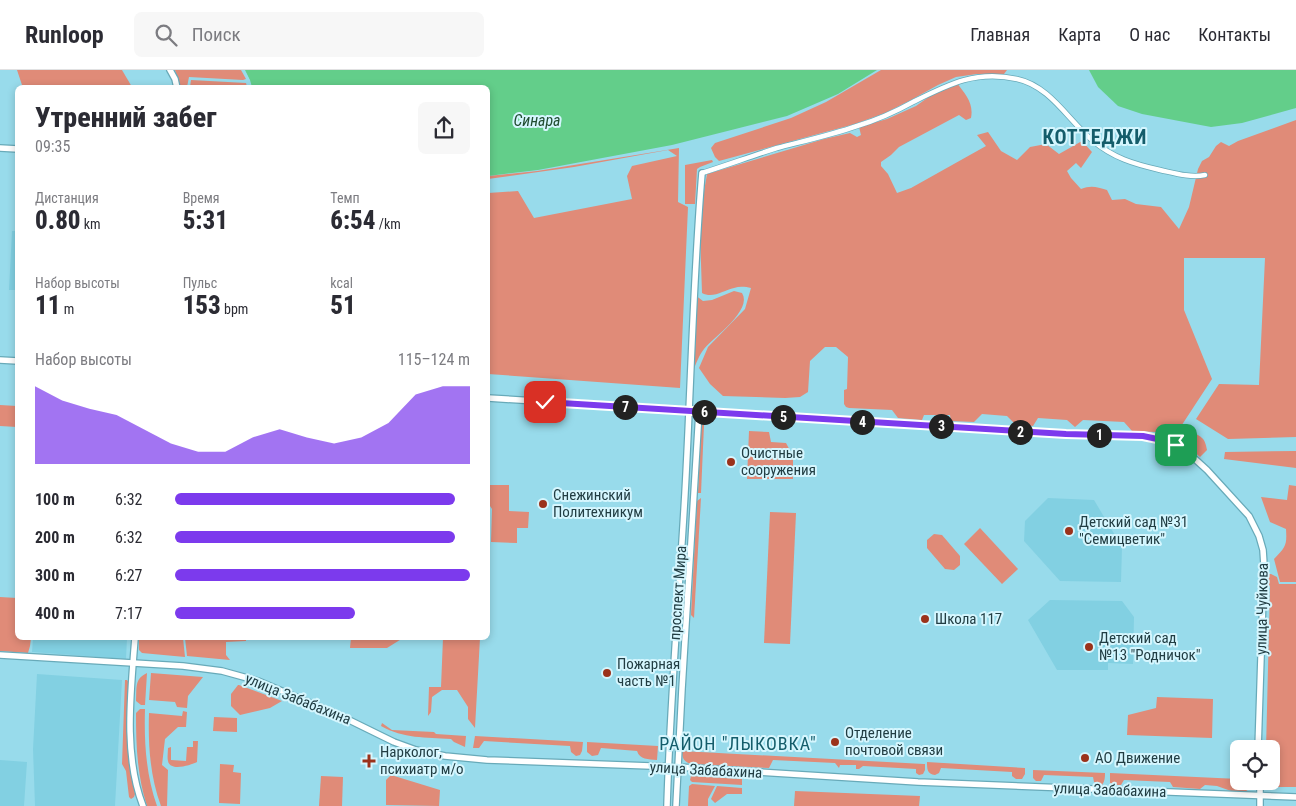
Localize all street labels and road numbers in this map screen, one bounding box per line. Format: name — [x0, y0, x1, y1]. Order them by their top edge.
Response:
street label: проспект Мира — [666, 545, 690, 641]
street label: улица Чуйкова — [1252, 563, 1272, 655]
street label: улица Забабахина — [242, 670, 354, 728]
street label: улица Забабахина — [649, 758, 763, 782]
street label: улица Забабахина — [1053, 779, 1167, 801]

